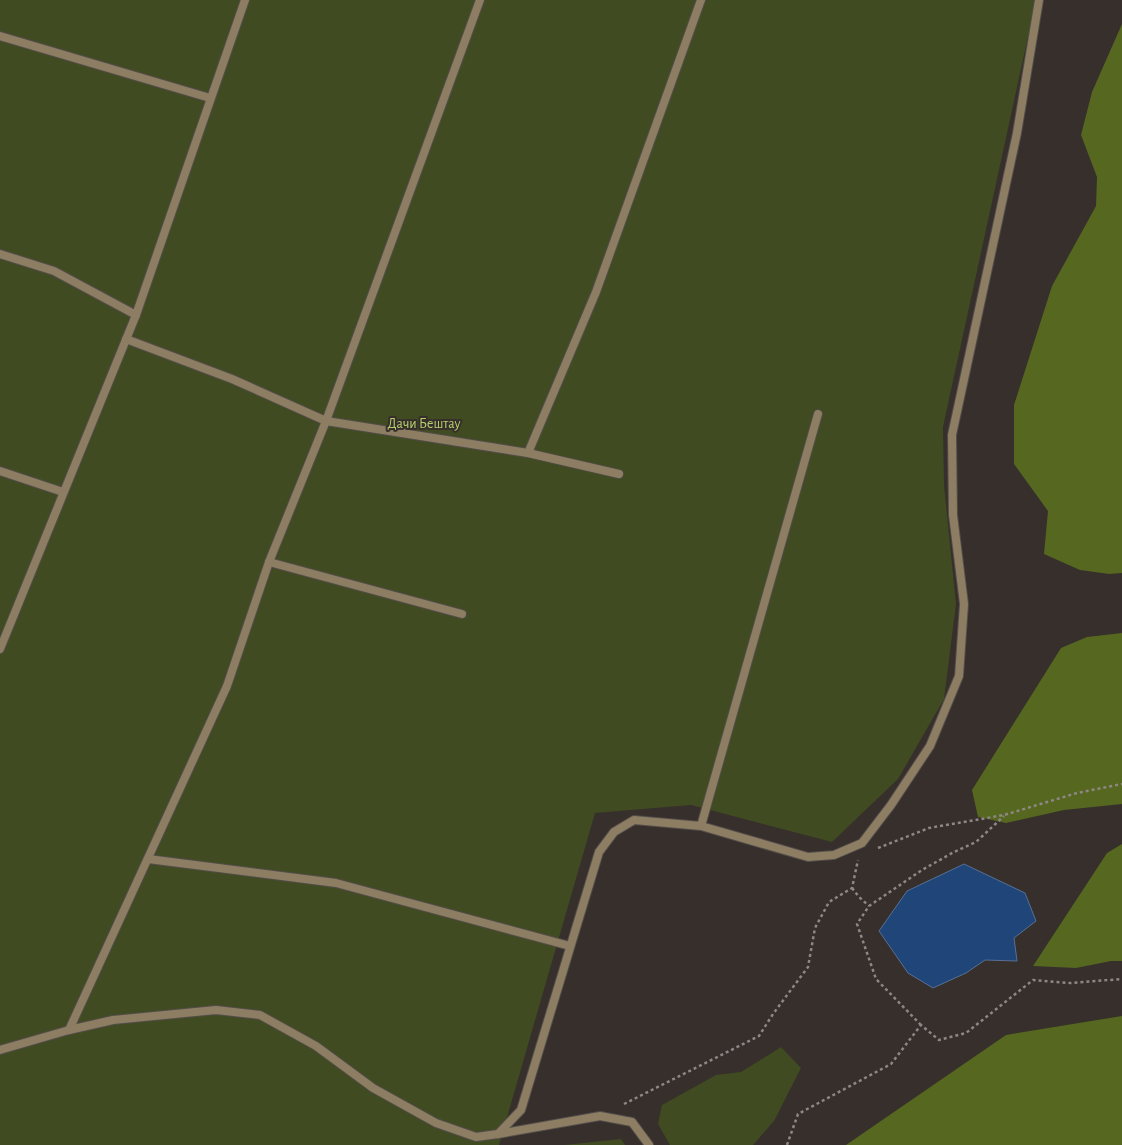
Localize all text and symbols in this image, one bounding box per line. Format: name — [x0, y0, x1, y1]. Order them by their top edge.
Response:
park label: Дачи Бештау — [388, 417, 461, 431]

